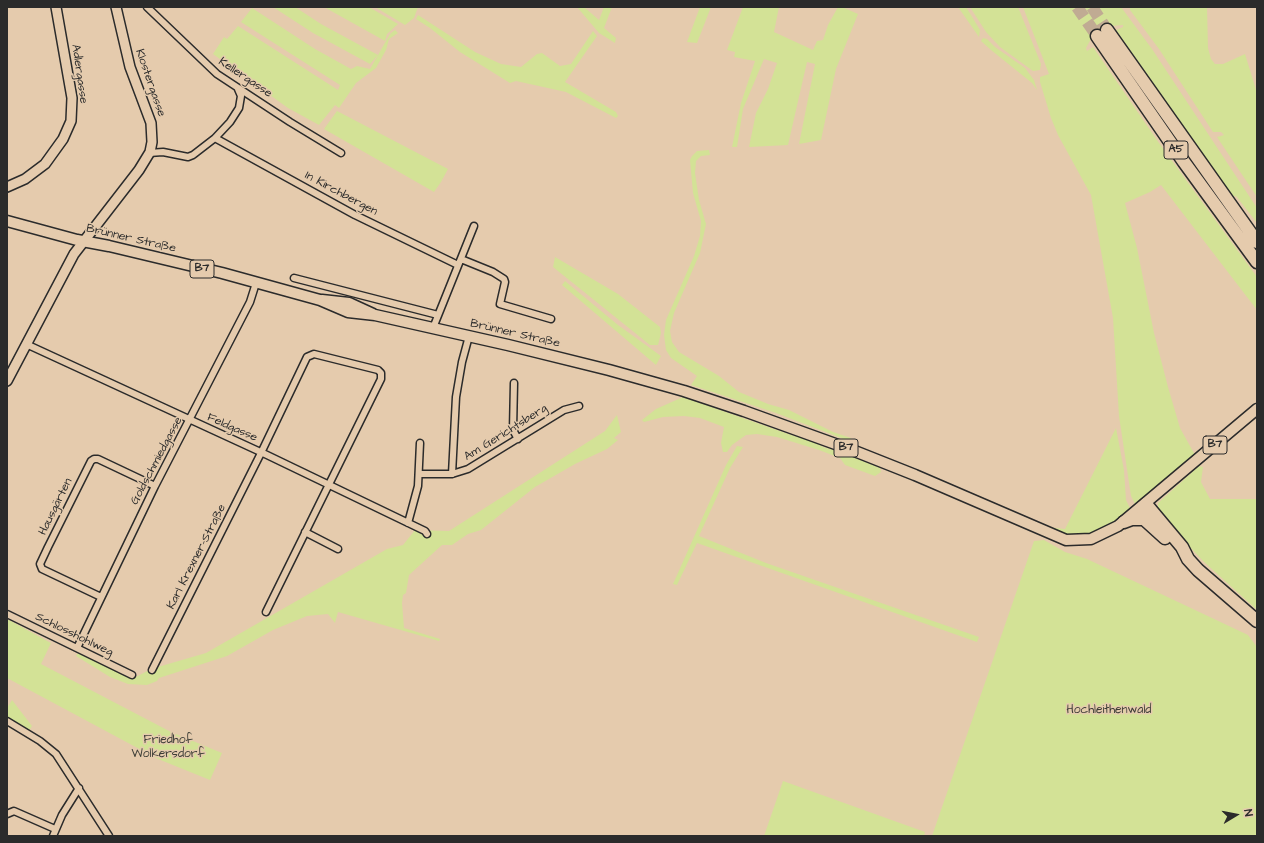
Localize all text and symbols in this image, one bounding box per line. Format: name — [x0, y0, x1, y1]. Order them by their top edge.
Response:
street label: Adlergasse — [68, 43, 90, 105]
street label: Klostergasse — [132, 47, 168, 119]
street label: Kellergasse — [215, 55, 275, 101]
road number: A5 — [1164, 141, 1188, 159]
street label: In Kirchbergen — [302, 169, 380, 219]
street label: Brünner Straße — [85, 222, 177, 256]
road number: B7 — [190, 260, 214, 278]
street label: Brünner Straße — [469, 317, 561, 351]
street label: Am Gerichtsberg — [462, 402, 550, 464]
street label: Feldgasse — [205, 411, 259, 445]
street label: Goldschmiedgasse — [128, 415, 186, 507]
road number: B7 — [1203, 436, 1227, 454]
road number: B7 — [834, 439, 858, 457]
street label: Hausgärten — [36, 476, 76, 538]
street label: Karl Krexner-Straße — [164, 502, 230, 612]
street label: Schlosshohlweg — [33, 610, 115, 660]
park label: Hochleithenwald — [1067, 703, 1151, 717]
park label: Friedhof Wolkersdorf — [131, 733, 205, 761]
north arrow — [1216, 795, 1256, 835]
text: N — [1240, 808, 1256, 818]

